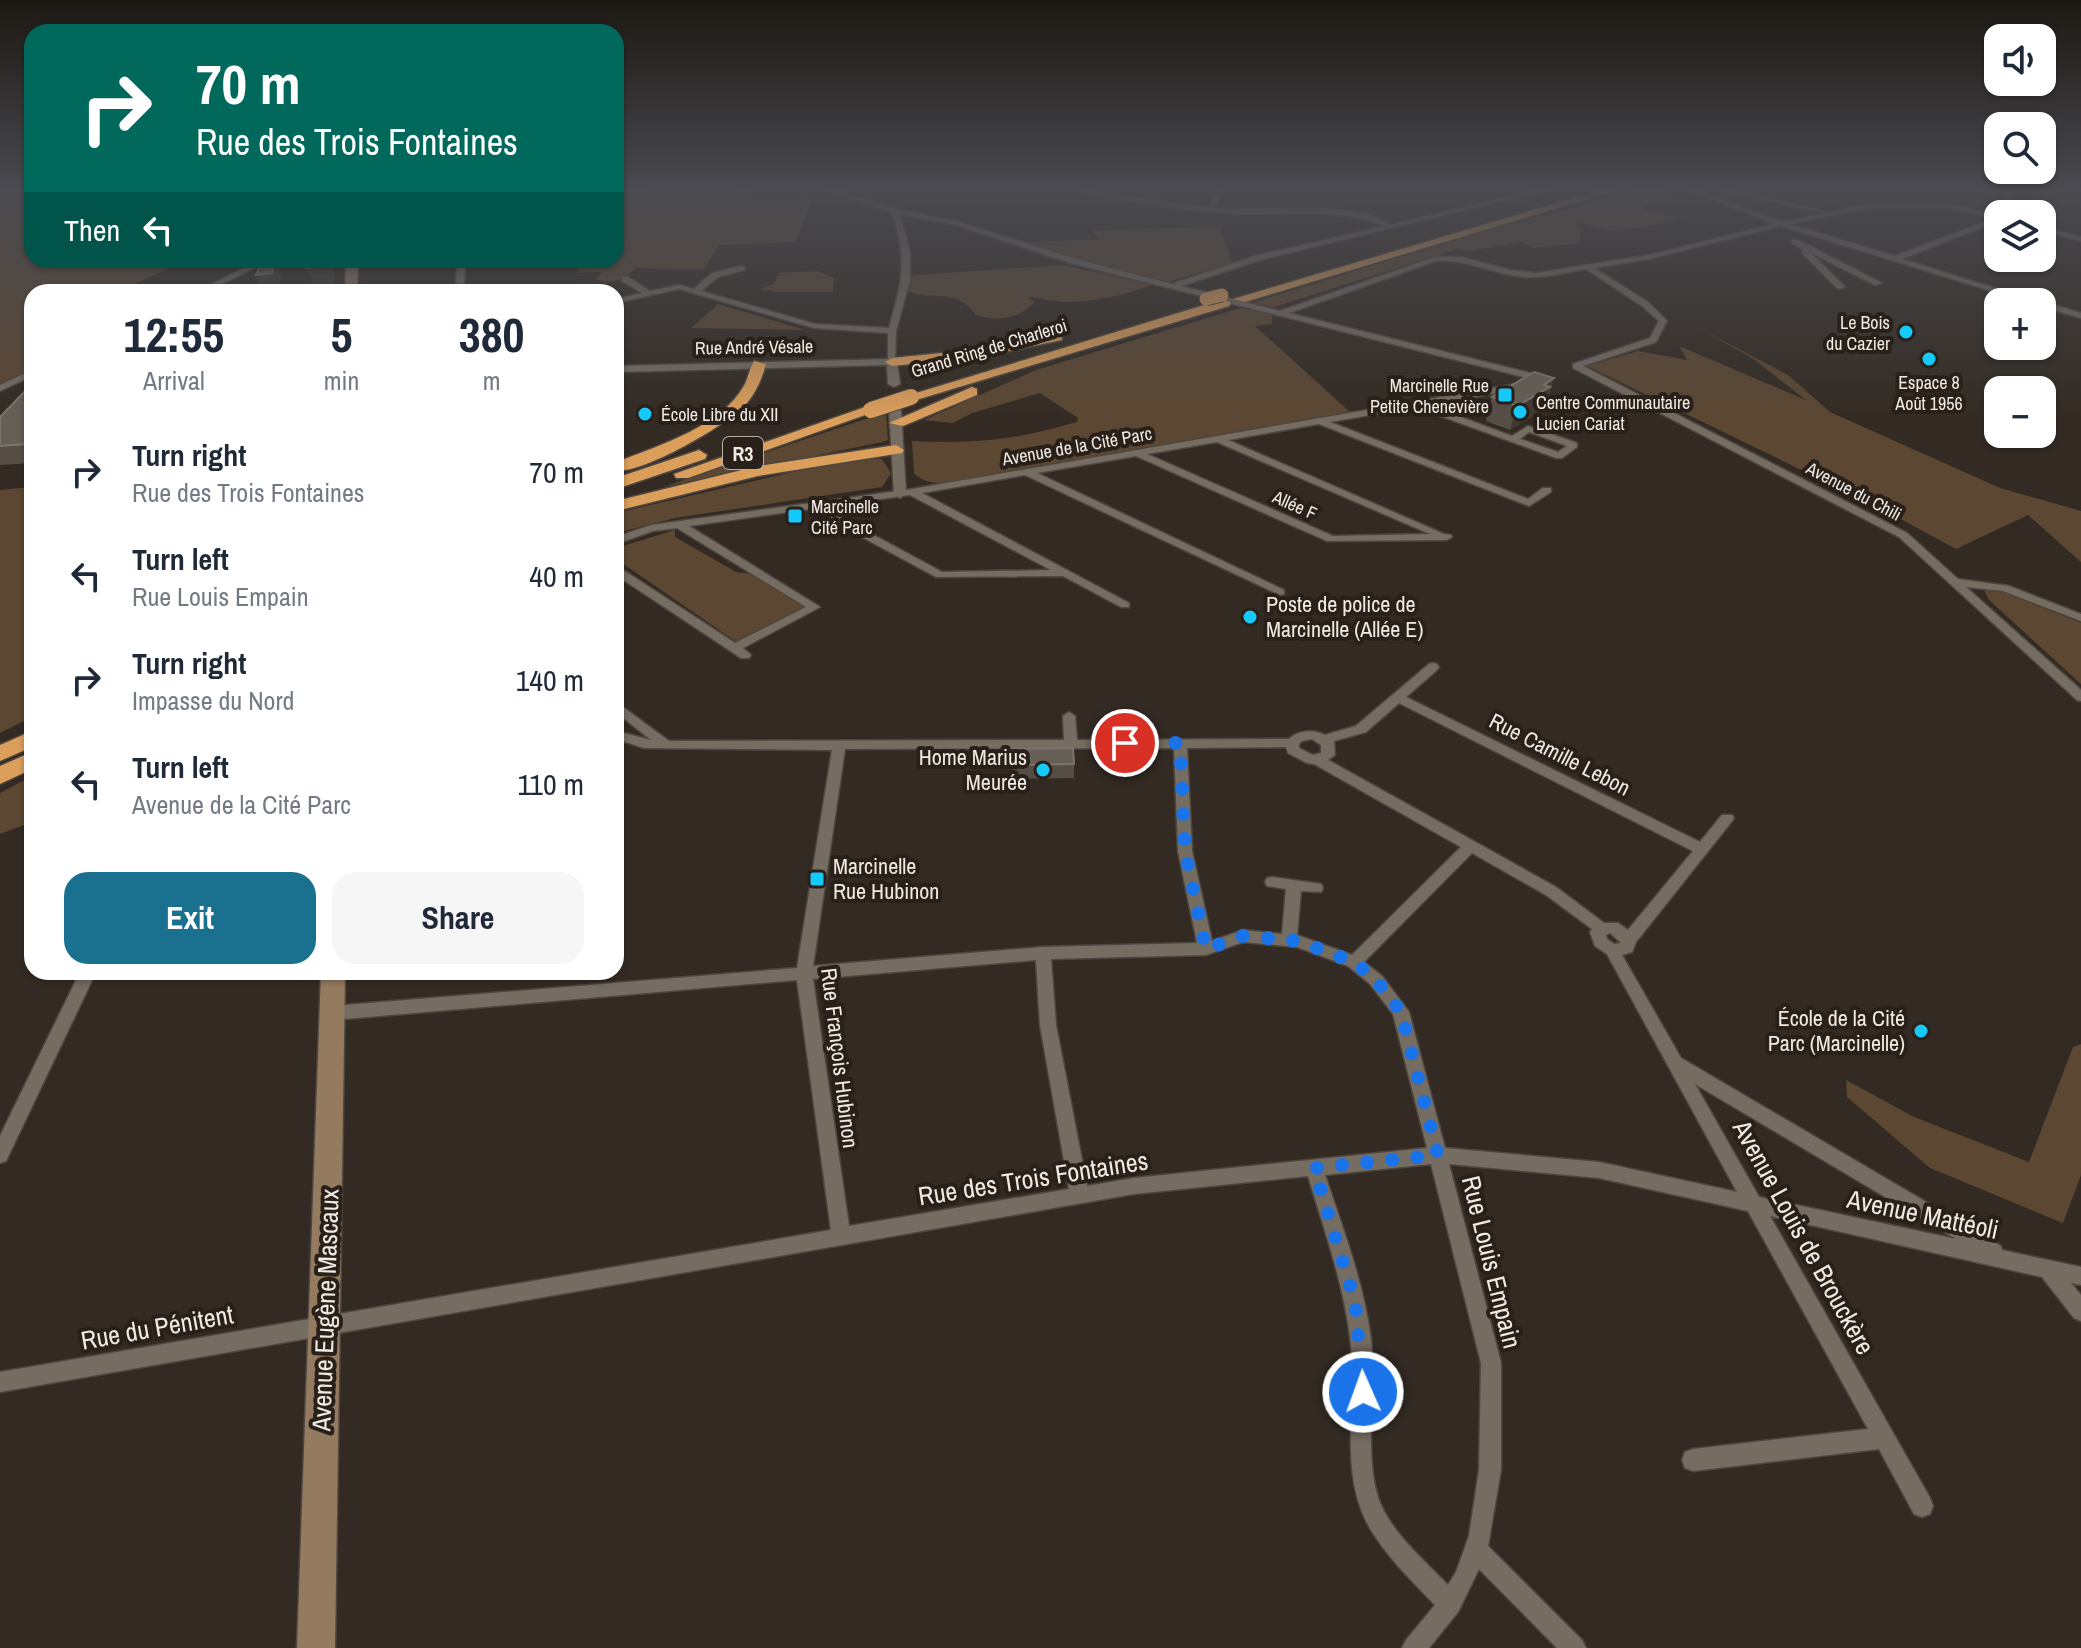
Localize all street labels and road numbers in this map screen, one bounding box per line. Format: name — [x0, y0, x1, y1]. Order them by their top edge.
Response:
street label: Grand Ring de Charleroi — [908, 312, 1070, 384]
street label: Rue André Vésale — [695, 333, 813, 361]
street label: Avenue de la Cité Parc — [999, 421, 1154, 472]
road number: R3 — [723, 437, 763, 469]
street label: Avenue du Chili — [1801, 455, 1906, 527]
street label: Allée F — [1268, 484, 1321, 526]
street label: Rue Camille Lebon — [1484, 706, 1636, 802]
street label: Rue François Hubinon — [814, 966, 866, 1150]
street label: Avenue Louis de Brouckère — [1725, 1113, 1883, 1360]
street label: Rue des Trois Fontaines — [915, 1143, 1151, 1213]
street label: Rue Louis Empain — [1454, 1172, 1530, 1352]
street label: Avenue Mattéoli — [1843, 1181, 2002, 1247]
street label: Avenue Eugène Mascaux — [303, 1188, 347, 1433]
street label: Rue du Pénitent — [78, 1296, 236, 1358]

